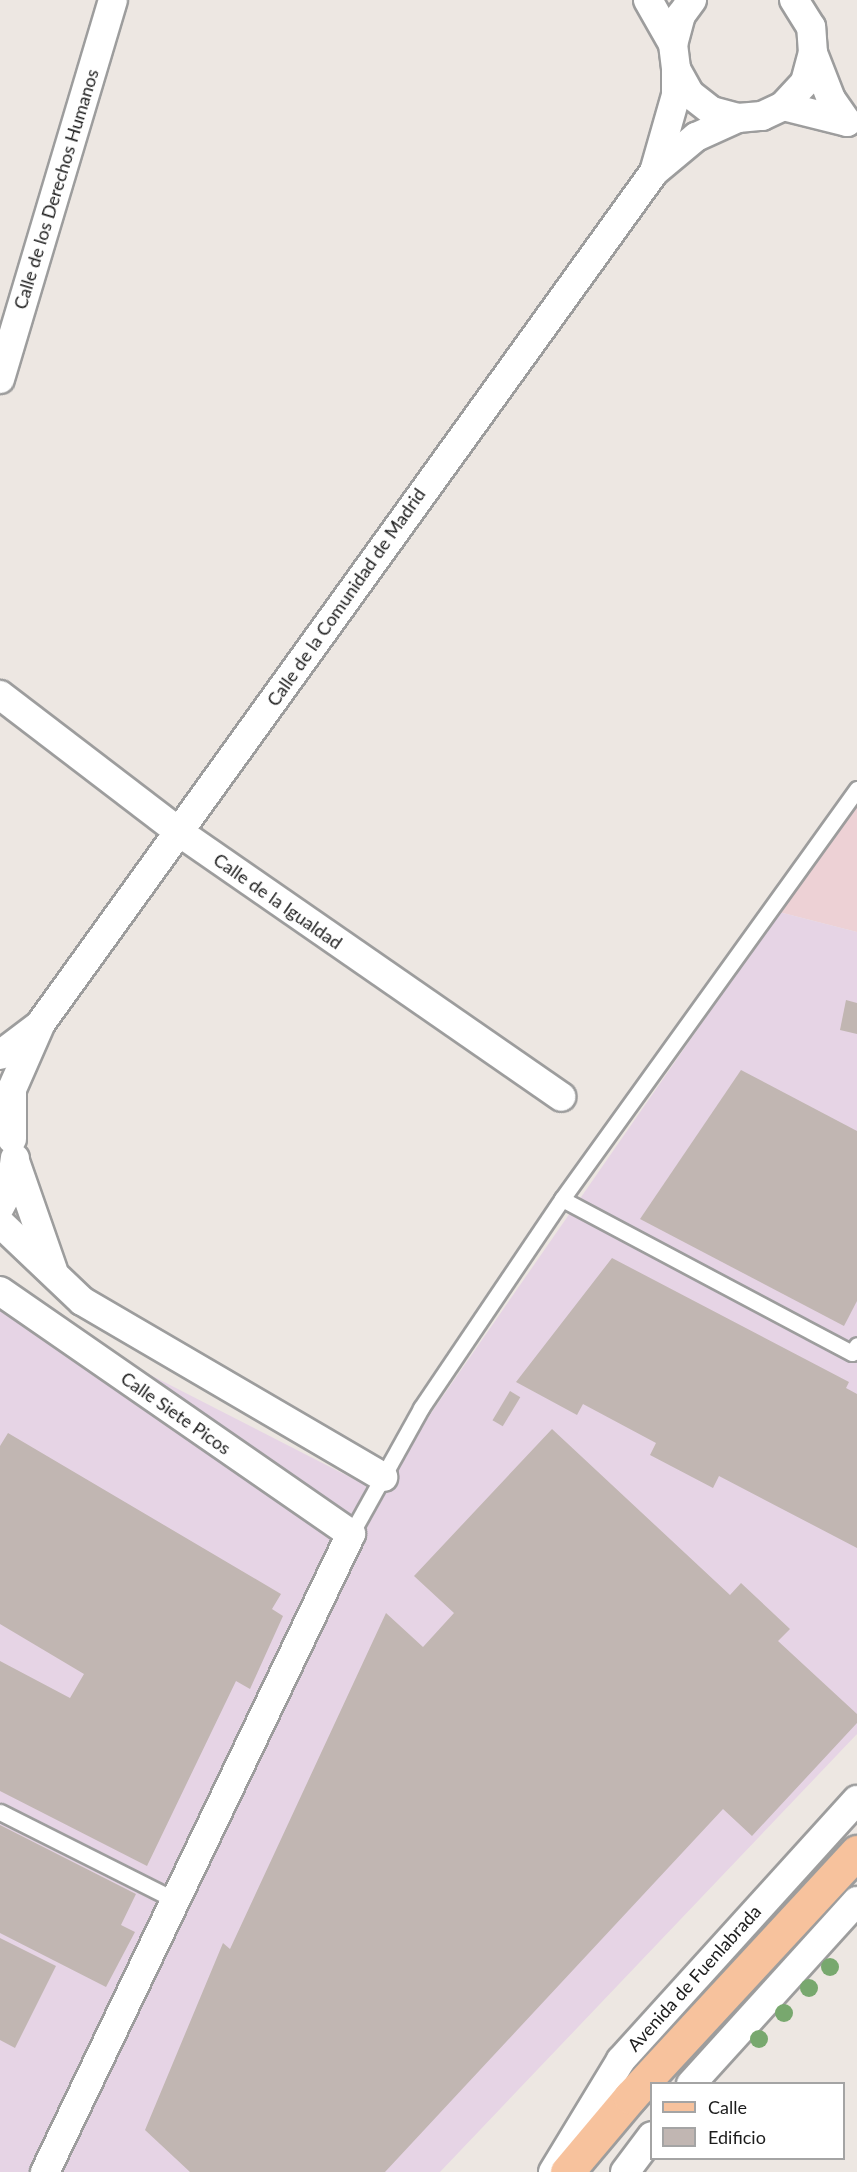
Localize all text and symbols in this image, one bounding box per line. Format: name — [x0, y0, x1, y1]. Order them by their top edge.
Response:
street label: Calle de los Derechos Humanos — [9, 66, 103, 312]
street label: Calle de la Comunidad de Madrid — [262, 484, 430, 710]
street label: Calle de la Igualdad — [210, 849, 346, 953]
street label: Calle Siete Picos — [117, 1367, 235, 1459]
street label: Avenida de Fuenlabrada — [623, 1901, 765, 2055]
legend — [650, 2082, 845, 2160]
text: Calle — [708, 2096, 747, 2118]
text: Edificio — [708, 2126, 766, 2148]

